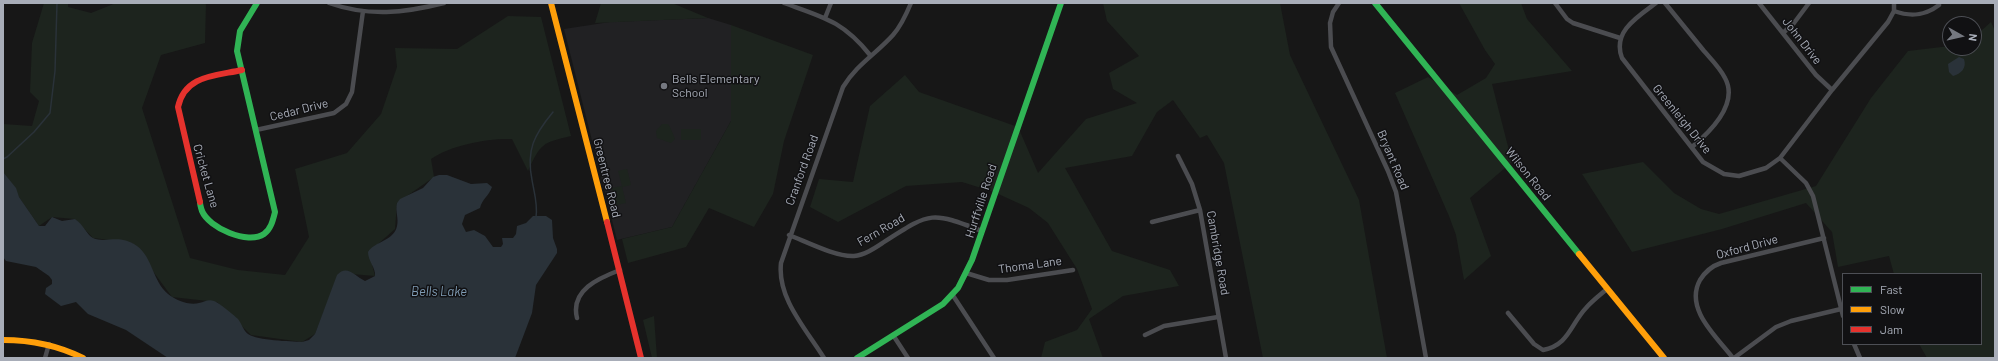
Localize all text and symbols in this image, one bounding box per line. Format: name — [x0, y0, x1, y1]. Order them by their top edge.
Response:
street label: John Drive — [1779, 15, 1825, 67]
north arrow — [1942, 16, 1982, 56]
text: N — [1966, 33, 1980, 42]
place label: Bells Elementary School — [672, 72, 759, 100]
marker: Bells Elementary School — [659, 81, 669, 91]
street label: Greenleigh Drive — [1650, 81, 1714, 157]
street label: Cedar Drive — [268, 96, 330, 124]
street label: Bryant Road — [1374, 128, 1412, 192]
street label: Cranford Road — [783, 133, 821, 207]
street label: Greentree Road — [590, 137, 624, 219]
street label: Cricket Lane — [190, 143, 222, 209]
street label: Wilson Road — [1502, 145, 1554, 203]
street label: Hurffville Road — [962, 162, 1000, 240]
street label: Cambridge Road — [1203, 210, 1233, 296]
street label: Fern Road — [855, 211, 907, 249]
street label: Oxford Drive — [1715, 232, 1779, 262]
street label: Thoma Lane — [997, 253, 1063, 277]
legend — [1842, 273, 1982, 345]
text: Fast — [1880, 282, 1903, 296]
water label: Bells Lake — [411, 284, 467, 300]
text: Slow — [1880, 302, 1905, 316]
text: Jam — [1880, 322, 1903, 336]

